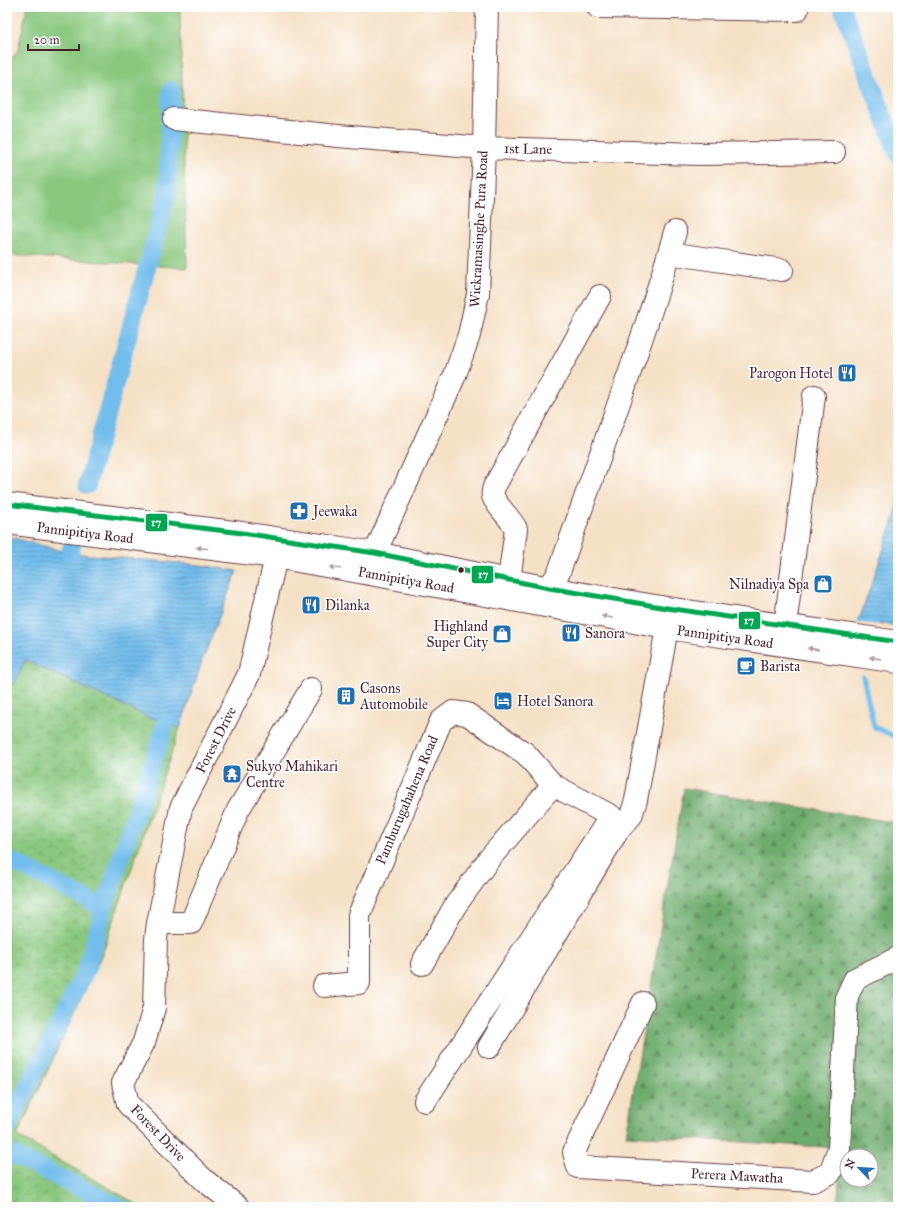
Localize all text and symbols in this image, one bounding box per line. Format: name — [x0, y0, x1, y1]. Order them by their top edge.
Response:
scale bar — [28, 26, 79, 52]
text: 20 m — [34, 33, 60, 47]
street label: 1st Lane — [504, 140, 552, 158]
street label: Wickramasinghe Pura Road — [466, 150, 492, 308]
restaurant icon: Parogon Hotel — [836, 362, 858, 384]
place label: Parogon Hotel — [749, 365, 833, 382]
pharmacy icon: Jeewaka — [288, 500, 310, 522]
place label: Jeewaka — [311, 503, 358, 521]
line badge: 17 — [145, 513, 168, 532]
text: 17 — [151, 516, 161, 529]
street label: Pannipitiya Road — [36, 519, 134, 547]
one-way arrow — [196, 544, 208, 551]
street label: Pannipitiya Road — [357, 563, 455, 597]
one-way arrow — [329, 564, 341, 570]
unlabelled marker — [456, 565, 466, 575]
line badge: 17 — [471, 565, 494, 584]
text: 17 — [478, 568, 488, 581]
shop icon: Nilnadiya Spa — [812, 573, 834, 595]
place label: Nilnadiya Spa — [729, 576, 809, 593]
restaurant icon: Dilanka — [300, 594, 322, 616]
place label: Dilanka — [325, 597, 370, 614]
line badge: 17 — [738, 611, 761, 630]
one-way arrow — [601, 614, 613, 620]
text: 17 — [744, 614, 754, 627]
place label: Highland Super City — [427, 618, 488, 651]
restaurant icon: Sanora — [560, 622, 582, 644]
street label: Pannipitiya Road — [676, 622, 774, 652]
shop icon: Highland Super City — [491, 623, 513, 645]
place label: Sanora — [585, 625, 625, 642]
one-way arrow — [807, 646, 819, 652]
cafe icon: Barista — [735, 655, 757, 677]
one-way arrow — [869, 655, 881, 661]
place label: Barista — [760, 658, 800, 675]
place label: Casons Automobile — [359, 680, 428, 713]
building icon: Casons Automobile — [335, 685, 357, 707]
hotel icon: Hotel Sanora — [492, 690, 514, 712]
place label: Hotel Sanora — [517, 693, 594, 710]
street label: Forest Drive — [192, 704, 240, 776]
street label: Pamburugahahena Road — [372, 733, 442, 867]
place label: Sukyo Mahikari Centre — [246, 758, 338, 791]
temple icon: Sukyo Mahikari Centre — [221, 763, 243, 785]
street label: Forest Drive — [127, 1101, 189, 1165]
north arrow — [839, 1148, 879, 1188]
text: N — [843, 1156, 859, 1171]
street label: Perera Mawatha — [690, 1165, 784, 1187]

